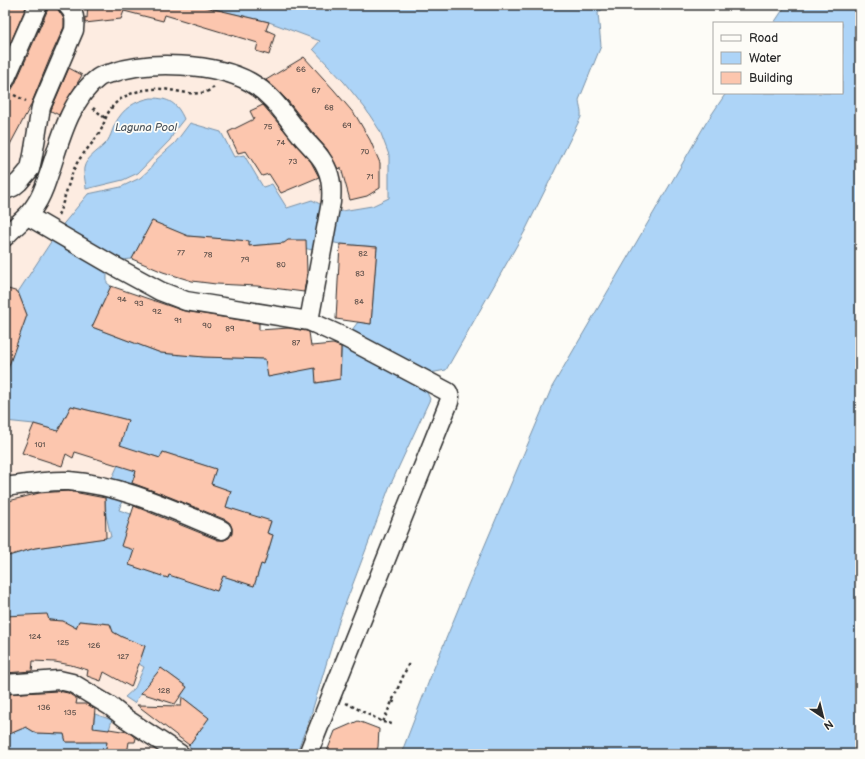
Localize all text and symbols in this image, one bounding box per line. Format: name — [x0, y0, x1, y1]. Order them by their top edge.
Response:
legend — [713, 22, 843, 94]
text: Road — [749, 31, 778, 46]
text: Water — [749, 51, 781, 66]
house number: 66 — [296, 65, 306, 74]
text: Building — [749, 71, 793, 86]
house number: 67 — [312, 86, 320, 95]
house number: 68 — [324, 103, 334, 112]
water label: Laguna Pool — [115, 121, 177, 134]
house number: 69 — [342, 121, 352, 130]
house number: 75 — [264, 122, 273, 131]
house number: 74 — [277, 138, 286, 147]
house number: 70 — [361, 147, 370, 156]
house number: 73 — [289, 157, 297, 166]
house number: 71 — [366, 172, 374, 181]
house number: 77 — [177, 248, 185, 257]
house number: 82 — [358, 249, 368, 258]
house number: 78 — [204, 250, 213, 259]
house number: 79 — [241, 255, 250, 264]
house number: 80 — [276, 260, 286, 269]
house number: 83 — [355, 269, 365, 278]
house number: 94 — [117, 295, 127, 304]
house number: 84 — [354, 297, 364, 306]
house number: 93 — [134, 299, 144, 308]
house number: 92 — [152, 307, 162, 316]
house number: 91 — [174, 316, 182, 325]
house number: 90 — [202, 321, 212, 330]
house number: 89 — [225, 324, 235, 333]
house number: 87 — [292, 338, 300, 347]
house number: 101 — [35, 440, 45, 449]
house number: 124 — [29, 632, 41, 641]
house number: 125 — [57, 638, 70, 647]
house number: 126 — [88, 641, 100, 650]
house number: 127 — [117, 652, 129, 661]
house number: 128 — [158, 686, 171, 695]
north arrow — [803, 697, 843, 737]
house number: 136 — [38, 703, 51, 712]
house number: 135 — [64, 708, 77, 717]
text: N — [821, 717, 836, 732]

